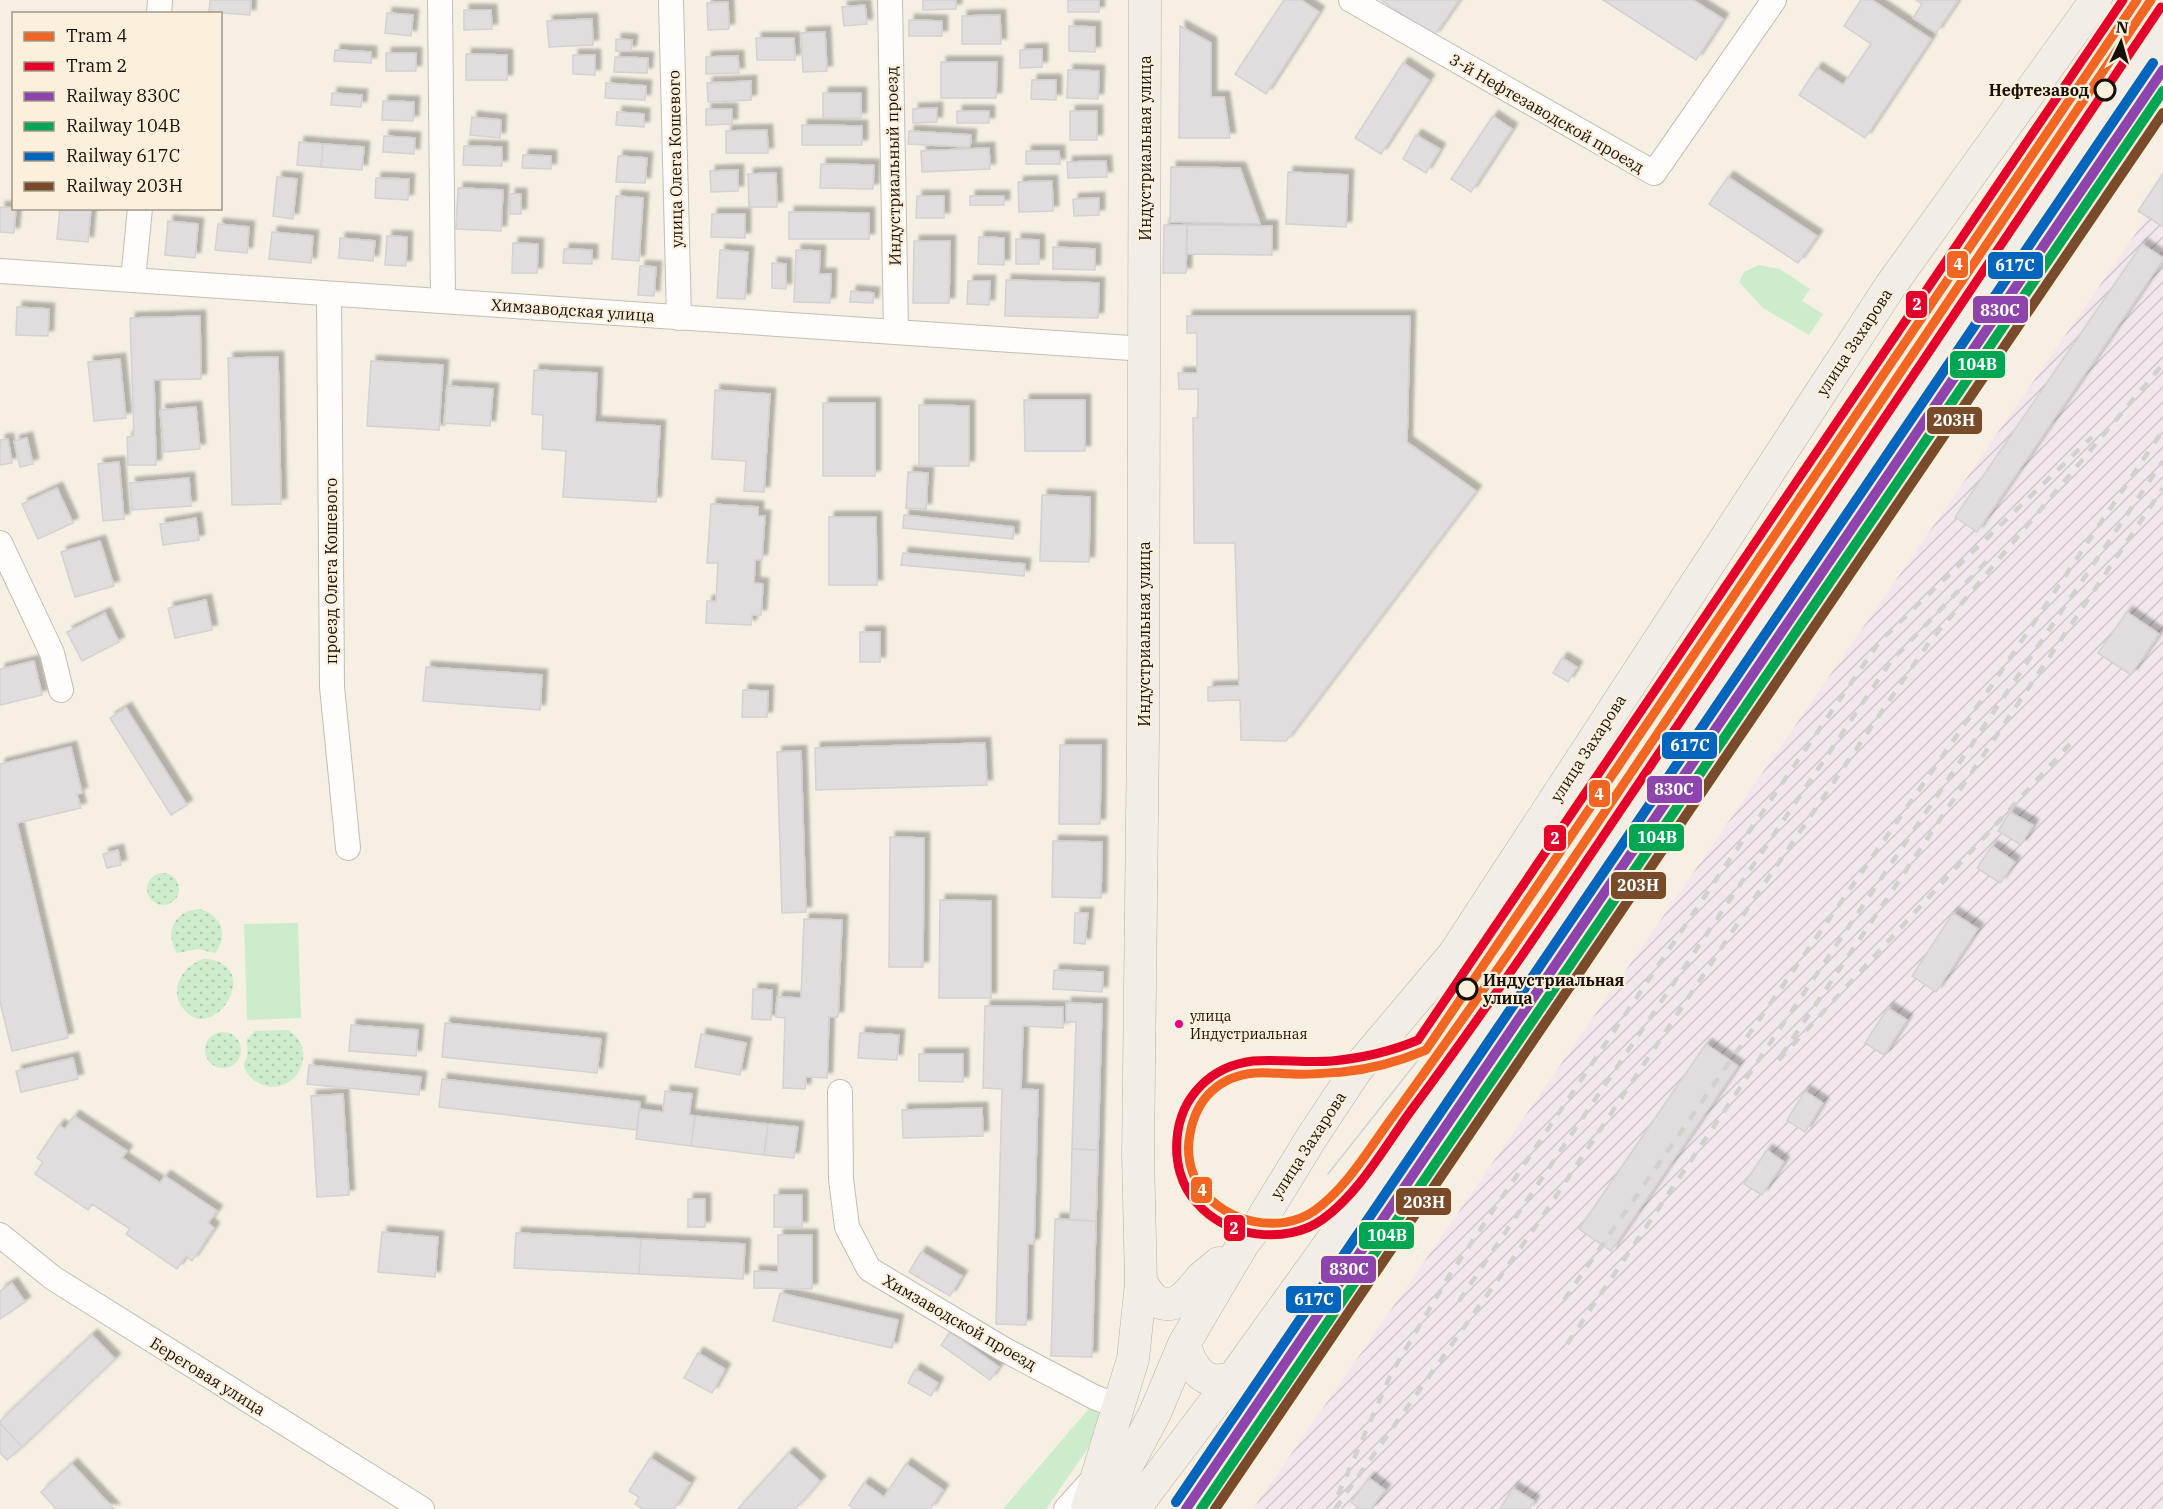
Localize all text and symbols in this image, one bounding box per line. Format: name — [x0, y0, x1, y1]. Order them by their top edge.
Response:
legend — [12, 12, 222, 210]
north arrow — [2091, 12, 2151, 72]
text: N — [2115, 17, 2129, 38]
text: Tram 4 — [66, 24, 127, 47]
street label: 3-й Нефтезаводской проезд — [1446, 49, 1648, 177]
text: Tram 2 — [66, 54, 127, 77]
street label: Индустриальная улица — [1135, 55, 1155, 241]
street label: Индустриальный проезд — [881, 66, 905, 266]
street label: улица Олега Кошевого — [663, 70, 687, 248]
marker: Нефтезавод — [2094, 79, 2116, 101]
place label: Нефтезавод — [1989, 80, 2090, 100]
text: Railway 830С — [66, 84, 180, 107]
text: Railway 104В — [66, 114, 181, 137]
text: Railway 617C — [66, 144, 180, 167]
text: Railway 203Н — [66, 174, 183, 197]
line badge: 4 — [1946, 250, 1969, 279]
line badge: 617C — [1987, 251, 2044, 280]
text: 4 — [1953, 254, 1963, 274]
text: 617C — [1995, 255, 2035, 275]
street label: улица Захарова — [1812, 284, 1896, 399]
line badge: 2 — [1905, 290, 1928, 319]
street label: Химзаводская улица — [490, 294, 656, 326]
text: 2 — [1912, 294, 1922, 314]
line badge: 830С — [1972, 295, 2029, 324]
text: 830С — [1980, 300, 2020, 320]
line badge: 104В — [1949, 350, 2006, 379]
text: 104В — [1957, 354, 1997, 374]
line badge: 203Н — [1926, 406, 1983, 435]
text: 203Н — [1933, 410, 1975, 430]
street label: проезд Олега Кошевого — [321, 478, 341, 664]
street label: Индустриальная улица — [1134, 541, 1154, 727]
street label: улица Захарова — [1546, 690, 1630, 805]
line badge: 617C — [1661, 731, 1718, 760]
text: 617C — [1670, 735, 1710, 755]
line badge: 830С — [1646, 775, 1703, 804]
line badge: 4 — [1588, 779, 1611, 808]
text: 830С — [1654, 779, 1694, 799]
text: 4 — [1594, 784, 1604, 804]
line badge: 104В — [1628, 823, 1685, 852]
line badge: 2 — [1543, 824, 1567, 852]
text: 104В — [1637, 827, 1677, 847]
text: 2 — [1550, 828, 1560, 848]
line badge: 203Н — [1610, 871, 1667, 900]
text: 203Н — [1617, 875, 1659, 895]
place label: Индустриальная улица — [1482, 970, 1625, 1008]
marker: Индустриальная улица — [1456, 978, 1478, 1000]
place label: улица Индустриальная — [1190, 1007, 1307, 1043]
marker: улица Индустриальная — [1173, 1018, 1185, 1030]
street label: улица Захарова — [1266, 1087, 1350, 1202]
line badge: 4 — [1190, 1176, 1213, 1204]
text: 4 — [1197, 1180, 1207, 1200]
line badge: 203Н — [1395, 1187, 1452, 1216]
text: 203Н — [1403, 1192, 1445, 1212]
line badge: 2 — [1223, 1214, 1246, 1242]
text: 2 — [1229, 1218, 1239, 1238]
line badge: 104В — [1358, 1221, 1415, 1250]
text: 104В — [1367, 1225, 1407, 1245]
line badge: 830С — [1320, 1255, 1377, 1284]
text: 830С — [1329, 1259, 1369, 1279]
street label: Химзаводской проезд — [880, 1270, 1041, 1374]
line badge: 617C — [1285, 1285, 1342, 1314]
text: 617C — [1294, 1289, 1334, 1309]
street label: Береговая улица — [147, 1333, 269, 1420]

